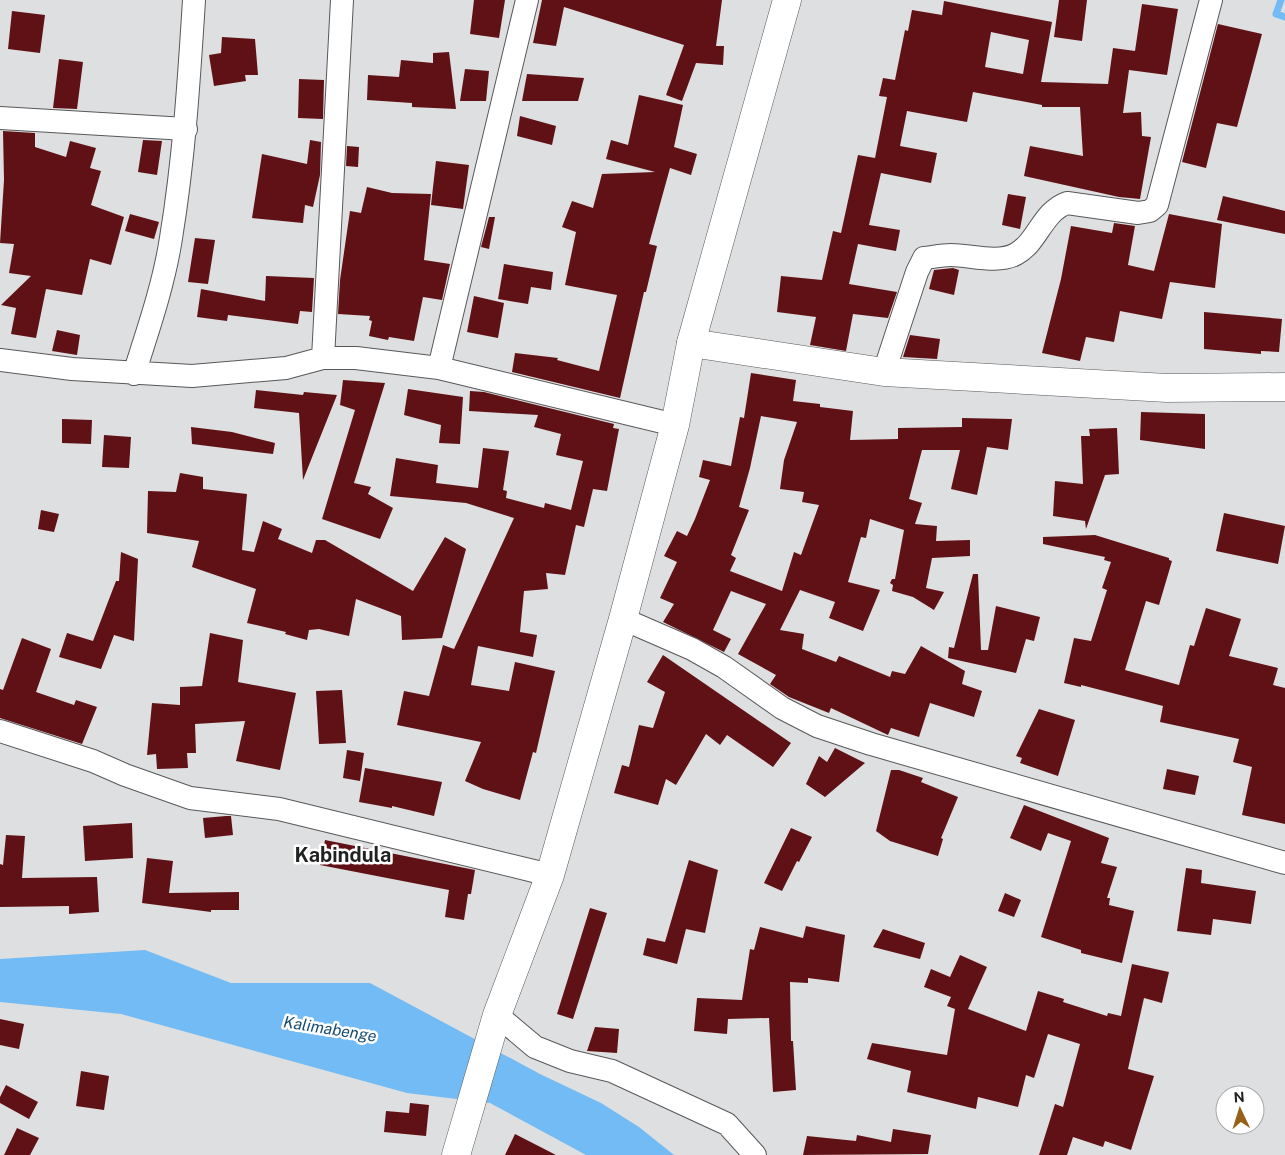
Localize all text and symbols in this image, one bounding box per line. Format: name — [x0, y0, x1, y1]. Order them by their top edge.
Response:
district label: Kabindula — [295, 843, 391, 867]
water label: Kalimabenge — [282, 1012, 378, 1046]
north arrow — [1215, 1085, 1265, 1135]
text: N — [1233, 1089, 1245, 1105]

